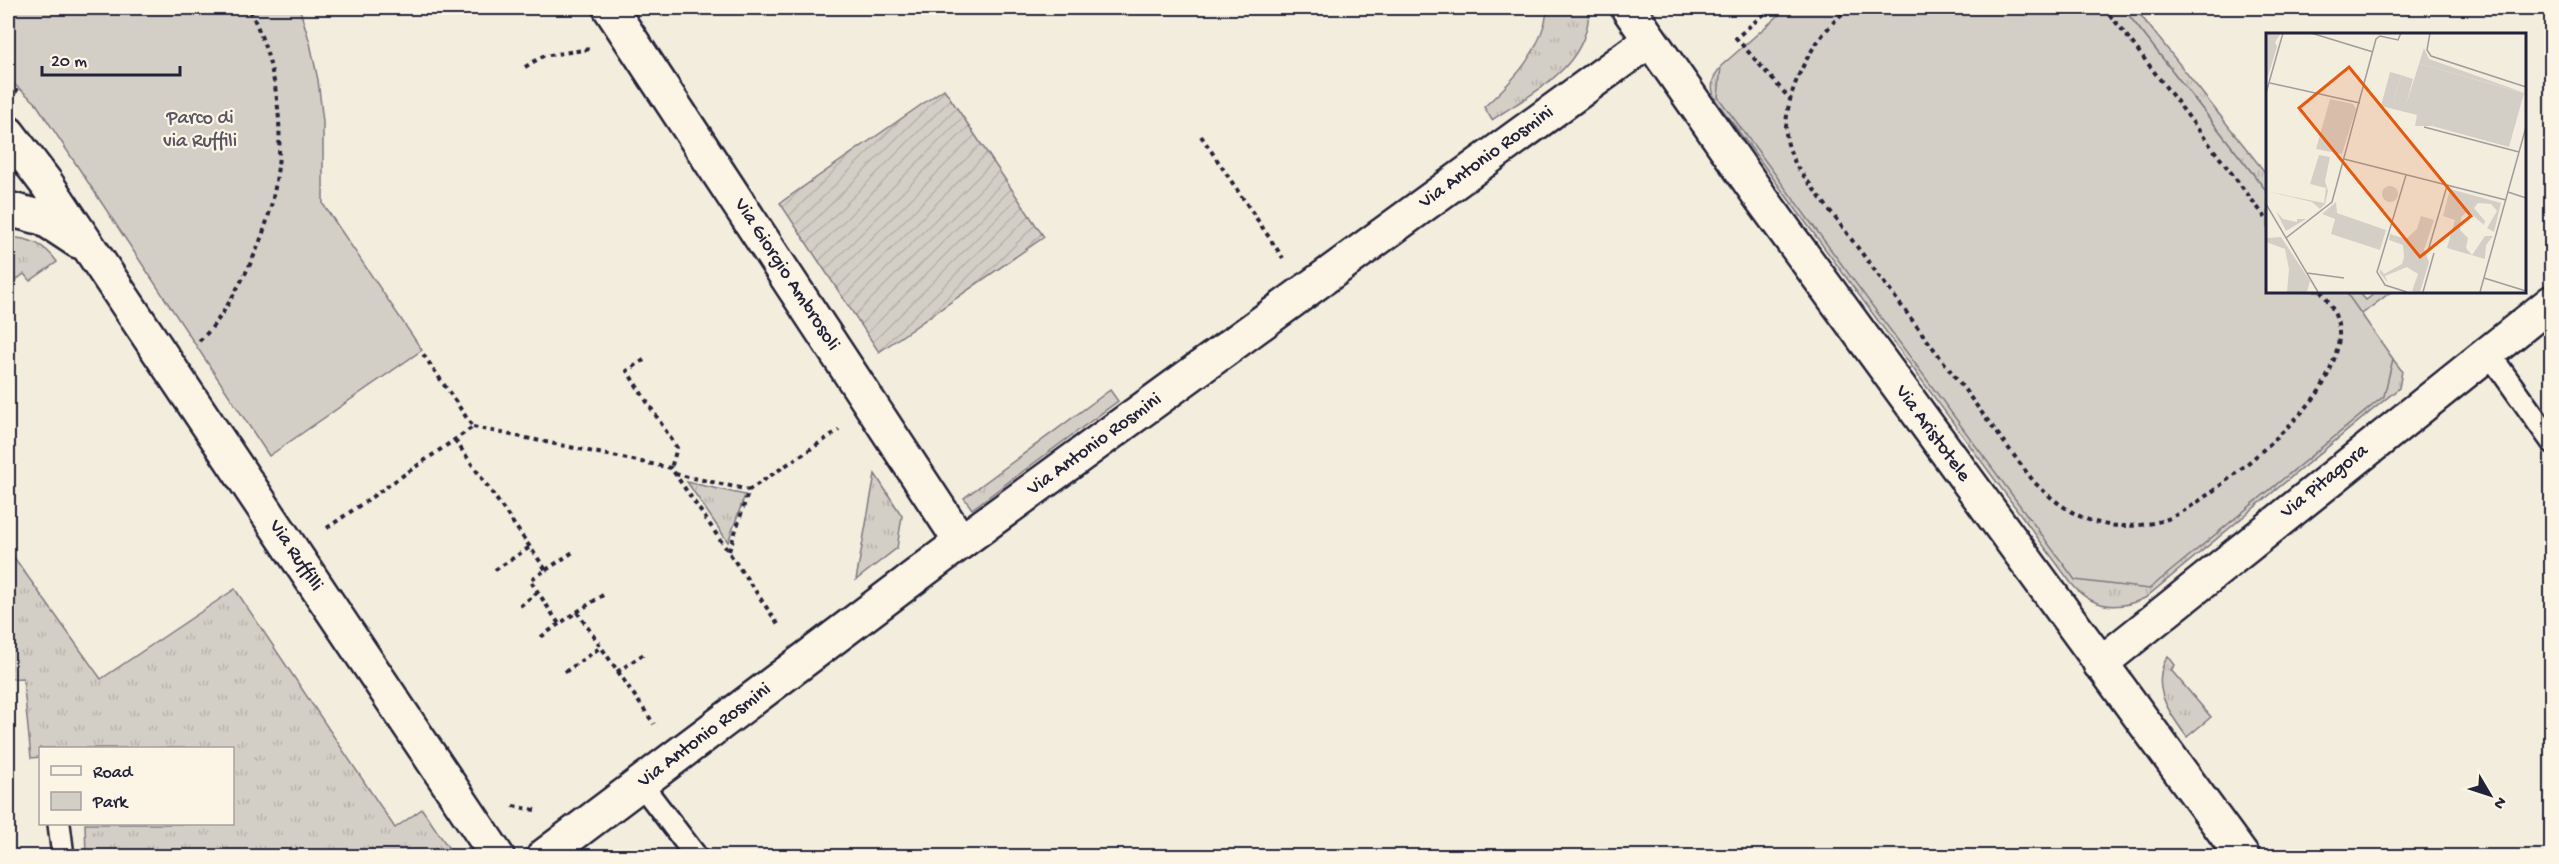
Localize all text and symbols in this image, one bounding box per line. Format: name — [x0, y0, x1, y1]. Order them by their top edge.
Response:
inset map — [2266, 33, 2526, 292]
scale bar — [42, 39, 180, 77]
text: 20 m — [51, 52, 87, 73]
street label: Via Antonio Rosmini — [1414, 101, 1559, 215]
park label: Parco di via Ruffili — [163, 108, 237, 154]
street label: Via Giorgio Ambrosoli — [728, 194, 844, 356]
street label: Via Aristotele — [1889, 380, 1975, 487]
street label: Via Antonio Rosmini — [1022, 388, 1167, 502]
street label: Via Pitagora — [2276, 439, 2374, 525]
street label: Via Ruffilli — [262, 515, 327, 596]
street label: Via Antonio Rosmini — [633, 678, 776, 794]
legend — [39, 747, 234, 825]
text: Road — [93, 763, 134, 784]
north arrow — [2460, 765, 2520, 825]
text: N — [2488, 792, 2510, 813]
text: Park — [92, 793, 129, 814]

